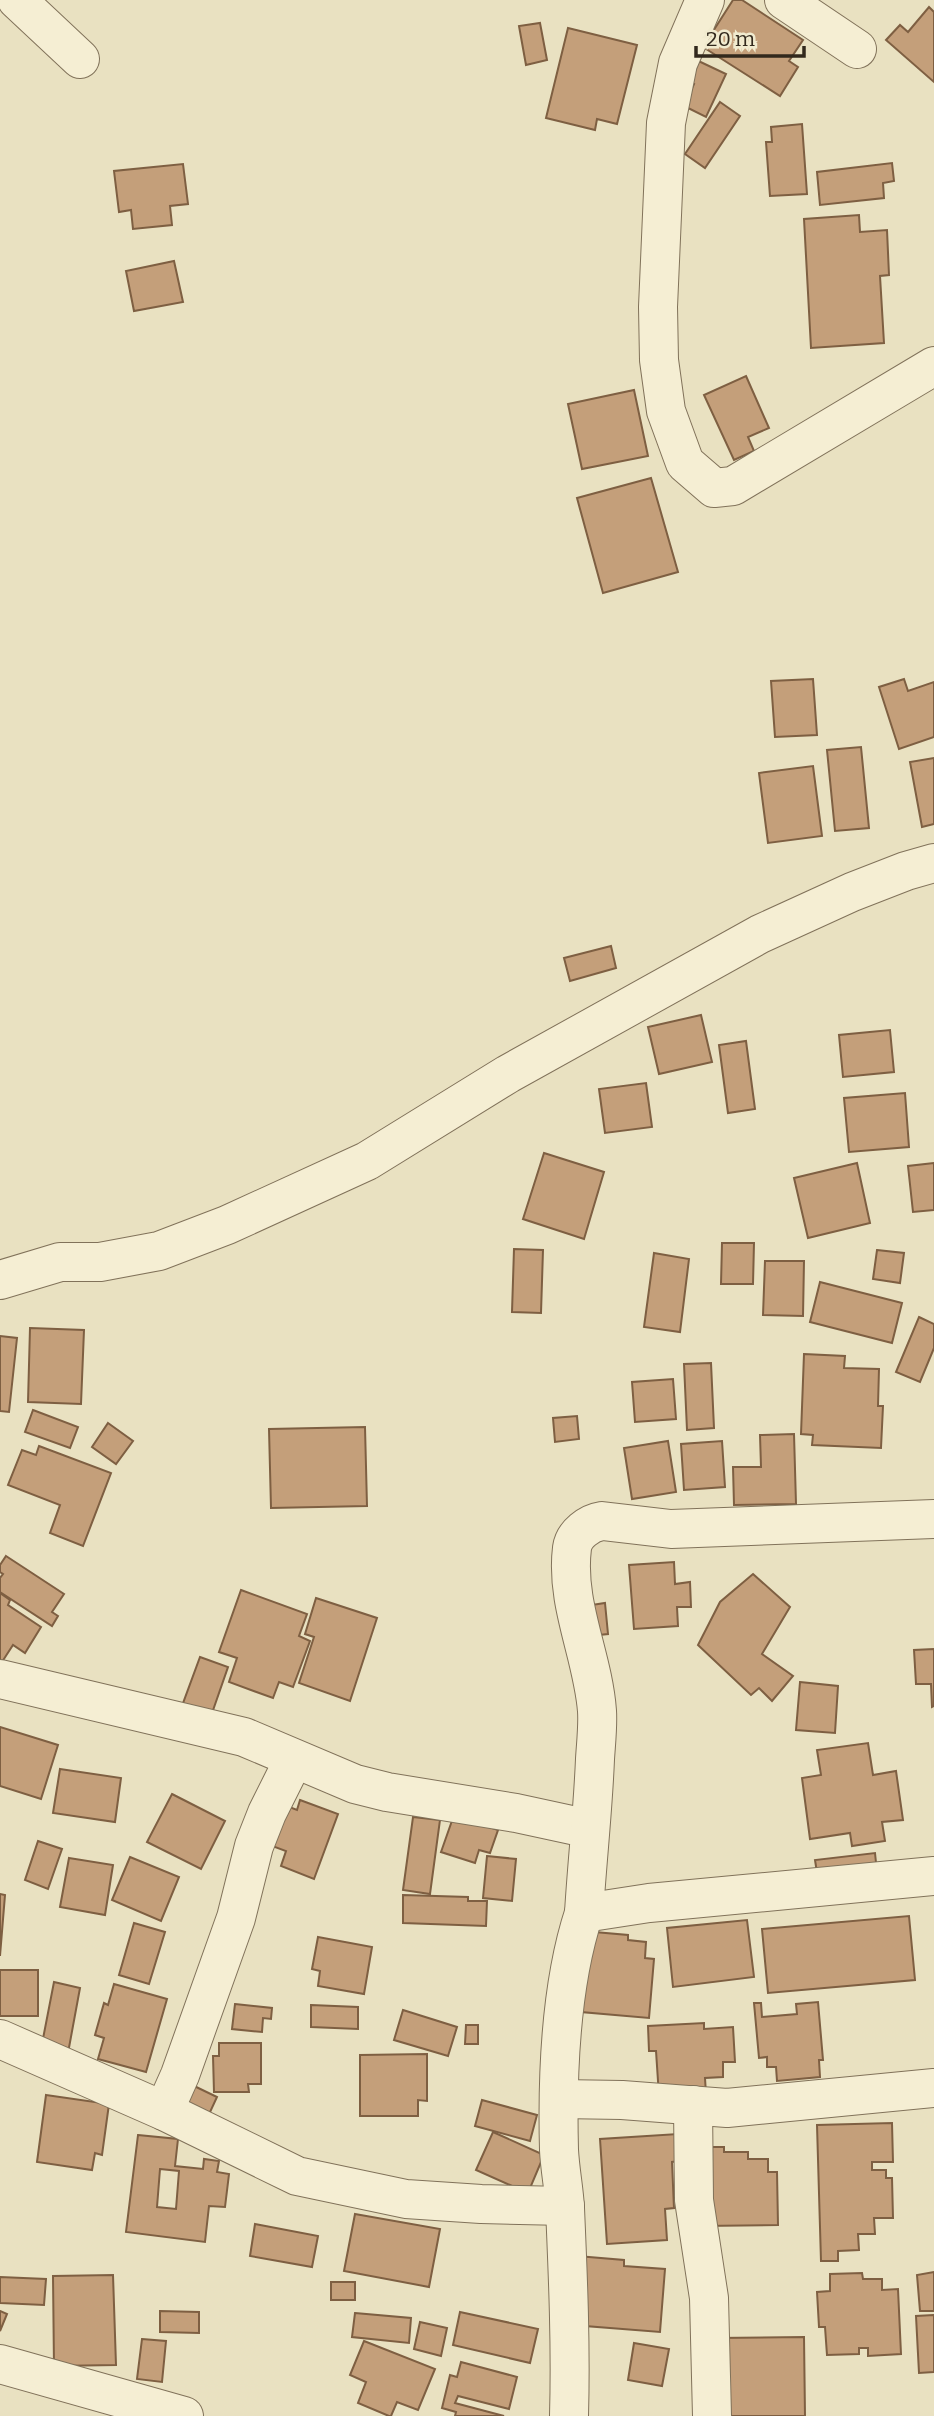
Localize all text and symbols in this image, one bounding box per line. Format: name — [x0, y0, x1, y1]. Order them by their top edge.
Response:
scale bar — [696, 14, 804, 58]
text: 20 m — [706, 26, 755, 52]

